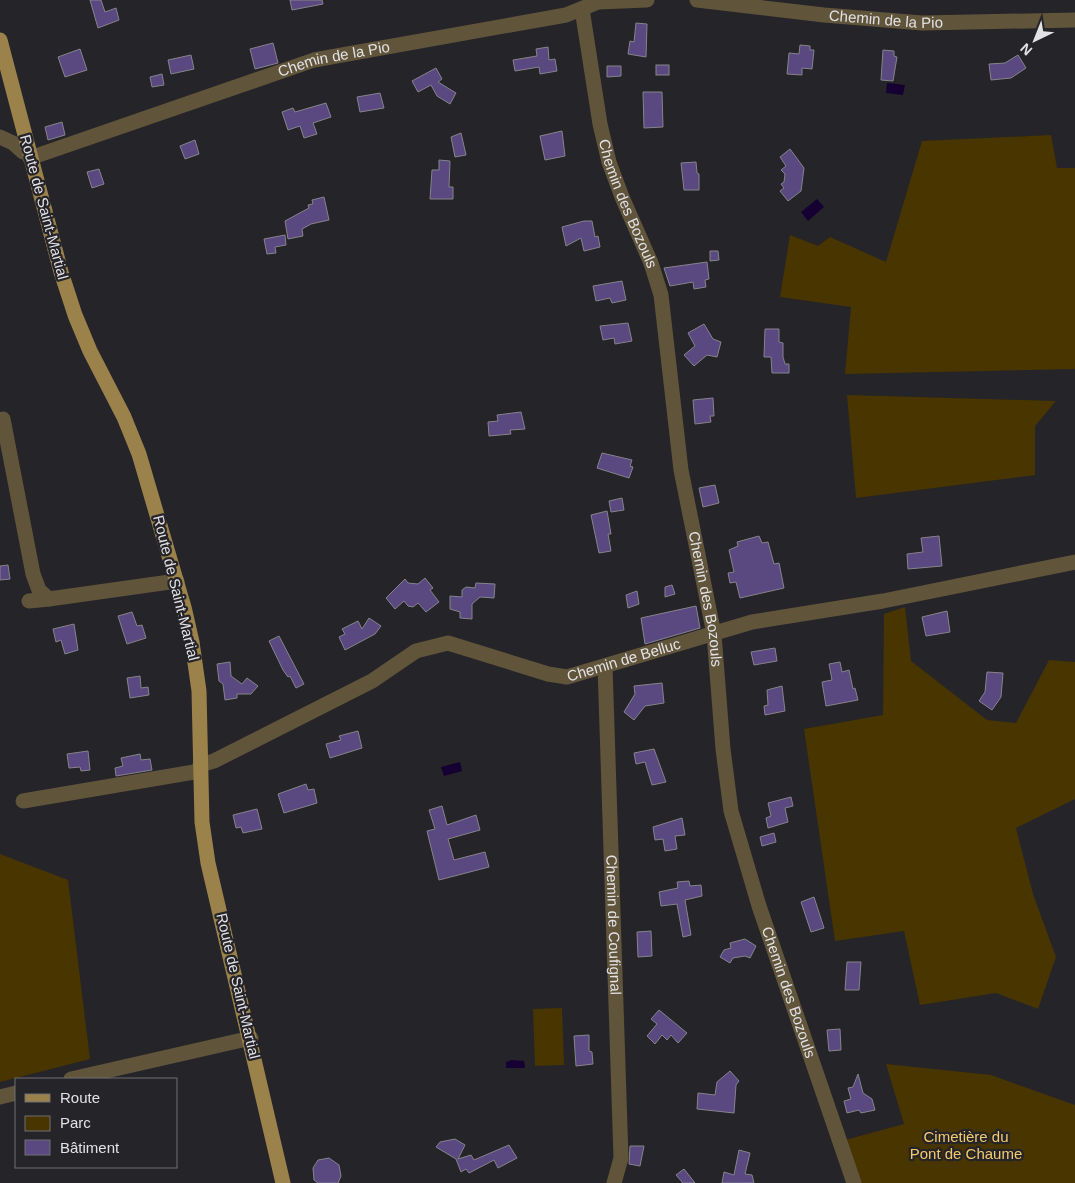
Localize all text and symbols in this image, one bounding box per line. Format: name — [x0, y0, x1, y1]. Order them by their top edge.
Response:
street label: Chemin de la Pio — [828, 6, 943, 31]
north arrow — [1010, 15, 1060, 65]
street label: Chemin de la Pio — [276, 38, 391, 80]
text: N — [1017, 40, 1035, 59]
street label: Route de Saint-Martial — [17, 133, 72, 281]
street label: Chemin des Bozouls — [596, 137, 661, 270]
street label: Route de Saint-Martial — [150, 513, 203, 662]
street label: Chemin des Bozouls — [686, 530, 726, 668]
street label: Chemin de Belluc — [565, 635, 683, 685]
street label: Chemin de Coufignal — [603, 855, 625, 995]
street label: Route de Saint-Martial — [213, 911, 264, 1061]
street label: Chemin des Bozouls — [759, 924, 819, 1060]
legend — [15, 1078, 178, 1168]
text: Route — [60, 1089, 100, 1106]
text: Parc — [60, 1114, 91, 1131]
park label: Cimetière du Pont de Chaume — [910, 1128, 1022, 1162]
text: Bâtiment — [60, 1139, 120, 1156]

